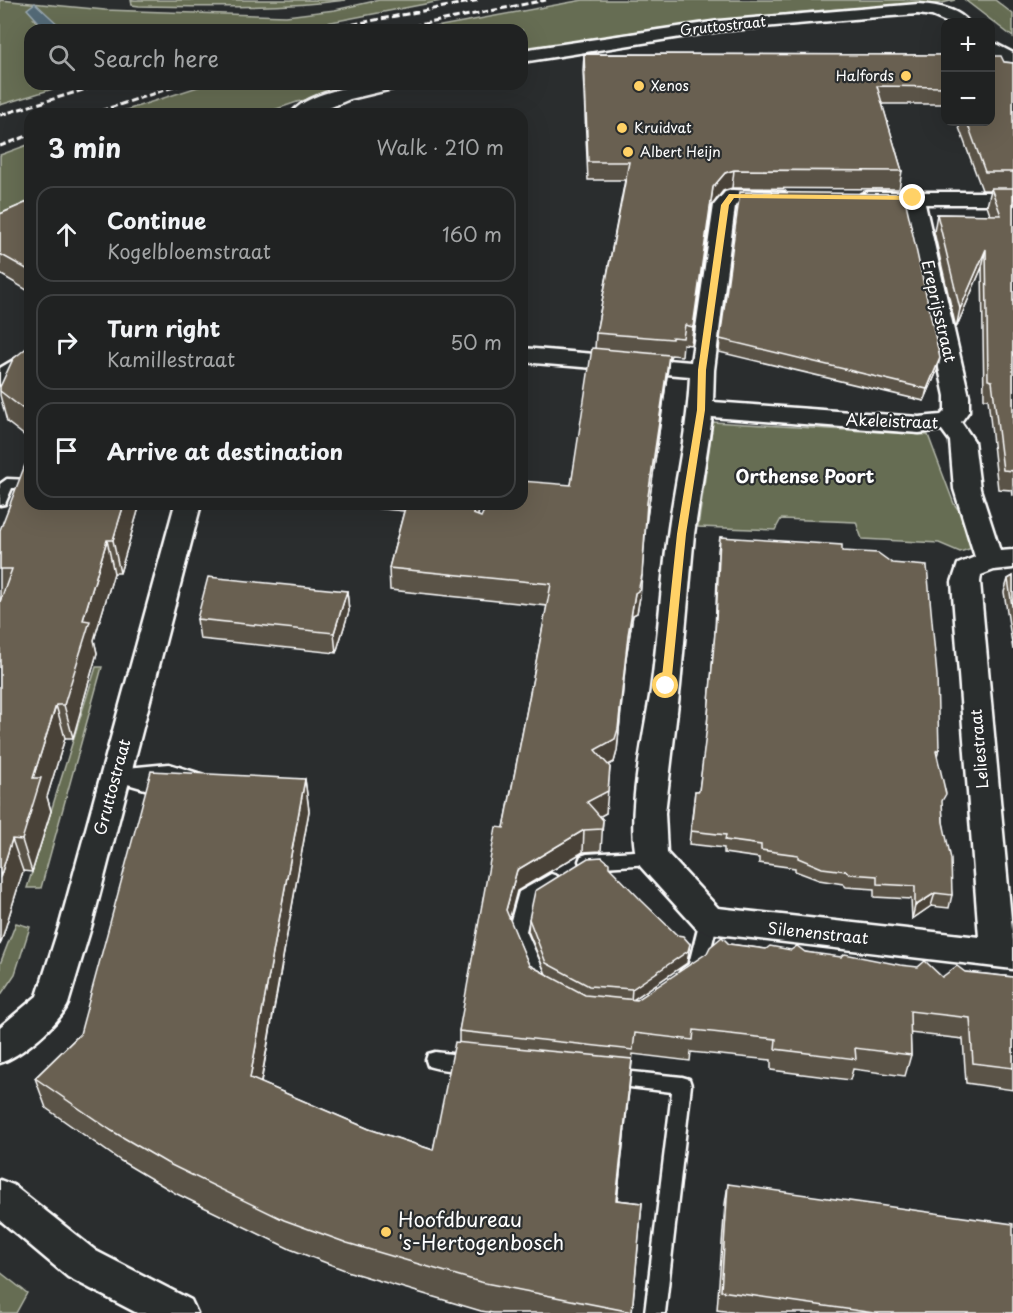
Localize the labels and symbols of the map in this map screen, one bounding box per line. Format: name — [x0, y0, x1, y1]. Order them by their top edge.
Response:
street label: Gruttostraat — [679, 11, 767, 40]
place label: Halfords — [836, 65, 894, 86]
marker: Halfords — [899, 69, 913, 83]
place label: Xenos — [651, 75, 689, 96]
marker: Xenos — [632, 79, 646, 93]
place label: Kruidvat — [634, 117, 692, 138]
marker: Kruidvat — [615, 121, 629, 135]
place label: Albert Heijn — [640, 141, 721, 162]
marker: Albert Heijn — [621, 145, 635, 159]
route end — [899, 184, 925, 210]
street label: Ereprijsstraat — [917, 257, 964, 365]
street label: Akeleistraat — [845, 406, 939, 434]
district label: Orthense Poort — [735, 462, 875, 489]
route start — [652, 672, 678, 698]
street label: Leliestraat — [963, 708, 993, 790]
street label: Gruttostraat — [87, 735, 136, 838]
street label: Silenenstraat — [767, 915, 870, 949]
place label: Hoofdbureau 's-Hertogenbosch — [398, 1204, 564, 1257]
marker: Hoofdbureau 's-Hertogenbosch — [379, 1225, 393, 1239]

